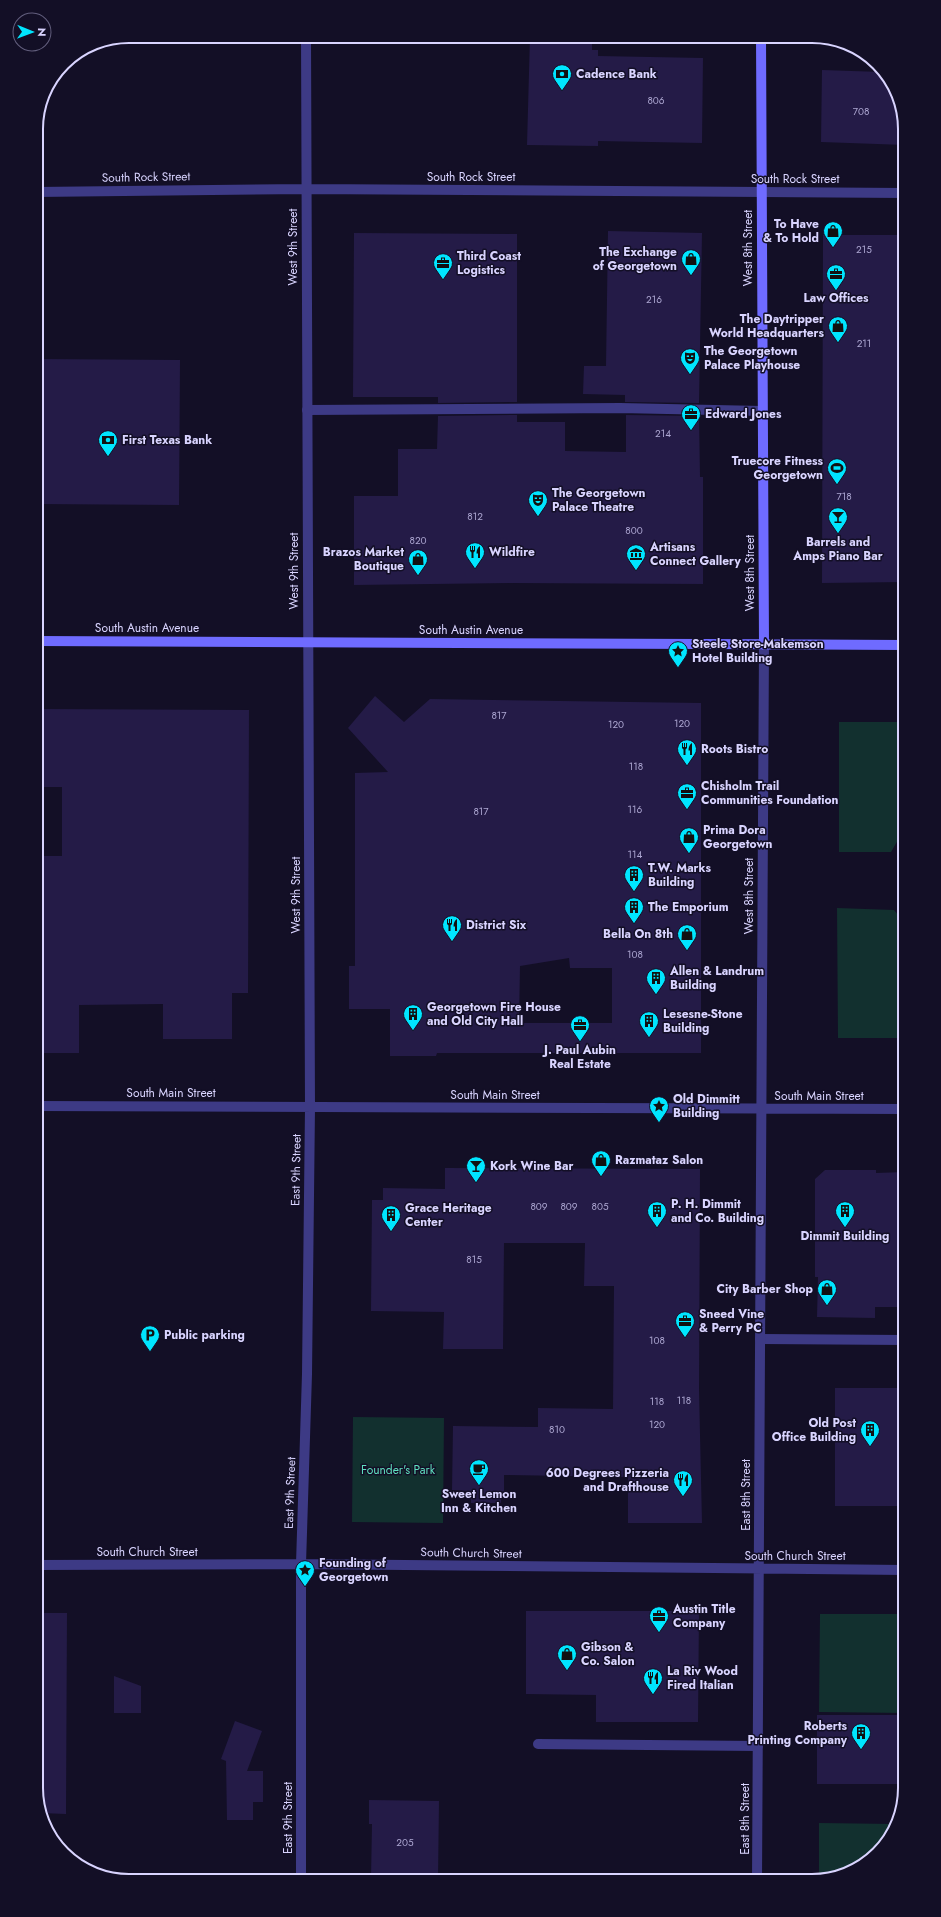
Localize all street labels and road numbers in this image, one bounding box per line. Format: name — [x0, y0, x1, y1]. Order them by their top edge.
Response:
street label: South Rock Street — [101, 167, 191, 187]
street label: South Rock Street — [427, 168, 515, 186]
street label: South Rock Street — [751, 170, 839, 188]
street label: West 9th Street — [284, 209, 302, 285]
street label: West 8th Street — [739, 210, 757, 286]
street label: West 9th Street — [285, 533, 303, 609]
street label: West 8th Street — [741, 535, 759, 611]
street label: South Austin Avenue — [95, 619, 199, 637]
street label: South Austin Avenue — [419, 621, 523, 639]
street label: West 9th Street — [287, 857, 305, 933]
street label: West 8th Street — [740, 858, 758, 934]
street label: South Main Street — [126, 1084, 216, 1102]
street label: South Main Street — [450, 1086, 540, 1104]
street label: South Main Street — [774, 1087, 864, 1105]
street label: East 9th Street — [286, 1134, 306, 1206]
street label: East 9th Street — [280, 1457, 300, 1529]
street label: East 8th Street — [737, 1459, 755, 1531]
street label: South Church Street — [96, 1543, 198, 1561]
street label: South Church Street — [420, 1543, 522, 1563]
street label: South Church Street — [744, 1547, 846, 1565]
street label: East 9th Street — [279, 1782, 297, 1854]
street label: East 8th Street — [736, 1783, 754, 1855]

